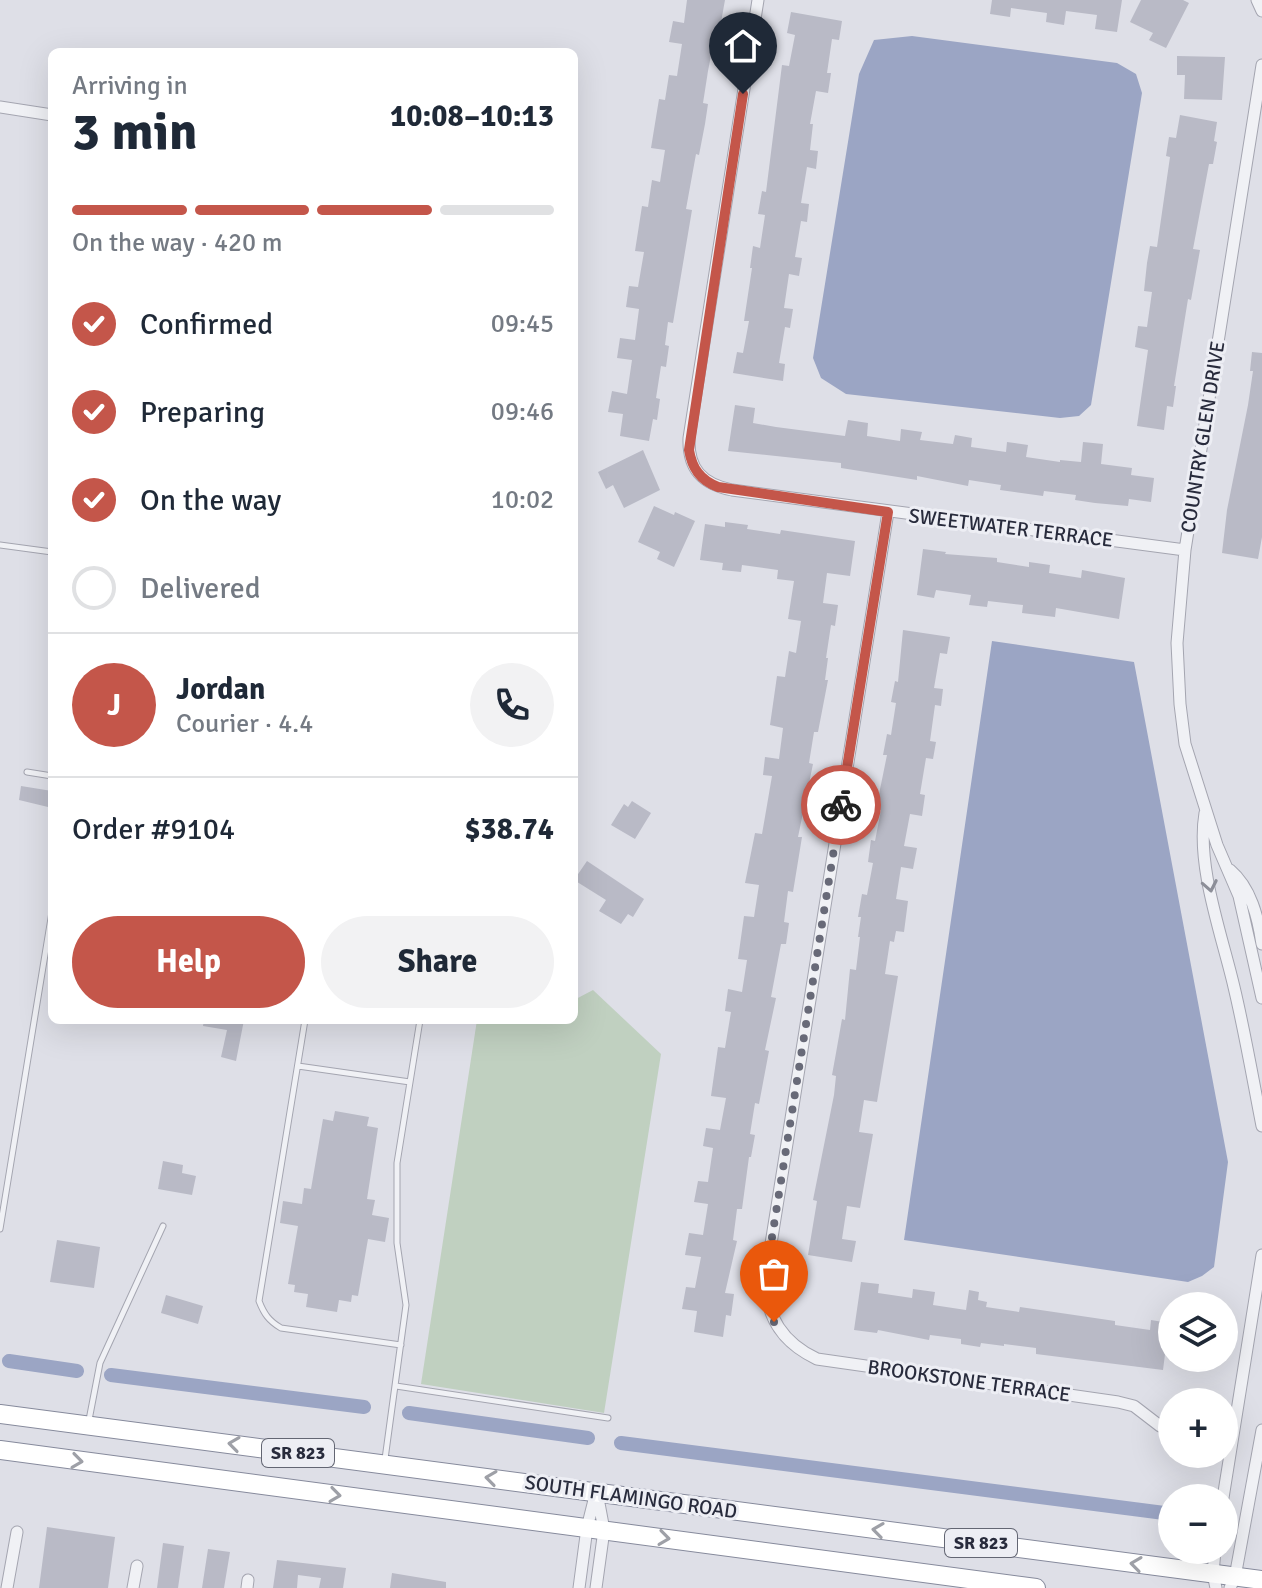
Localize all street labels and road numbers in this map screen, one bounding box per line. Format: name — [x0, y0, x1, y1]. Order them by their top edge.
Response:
street label: COUNTRY GLEN DRIVE — [1175, 339, 1231, 535]
street label: SWEETWATER TERRACE — [907, 503, 1115, 553]
street label: BROOKSTONE TERRACE — [866, 1354, 1072, 1408]
road number: SR 823 — [262, 1439, 334, 1467]
street label: SOUTH FLAMINGO ROAD — [523, 1470, 739, 1524]
road number: SR 823 — [945, 1529, 1017, 1557]

